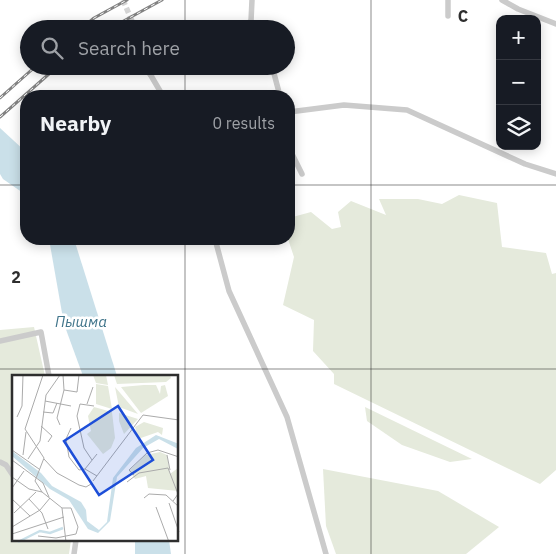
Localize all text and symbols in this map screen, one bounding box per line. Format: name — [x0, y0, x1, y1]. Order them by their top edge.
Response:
text: C — [458, 6, 468, 26]
map controls — [496, 15, 541, 150]
button: + — [496, 15, 541, 60]
search box — [20, 20, 295, 75]
icon: search — [38, 34, 66, 62]
text: Search here — [78, 36, 180, 60]
button: − — [496, 60, 541, 105]
button: layers — [496, 105, 541, 150]
text: Nearby — [40, 109, 111, 137]
text: 0 results — [212, 113, 275, 133]
text: 2 — [11, 267, 21, 287]
water label: Пышма — [55, 312, 107, 331]
inset map — [12, 375, 179, 542]

